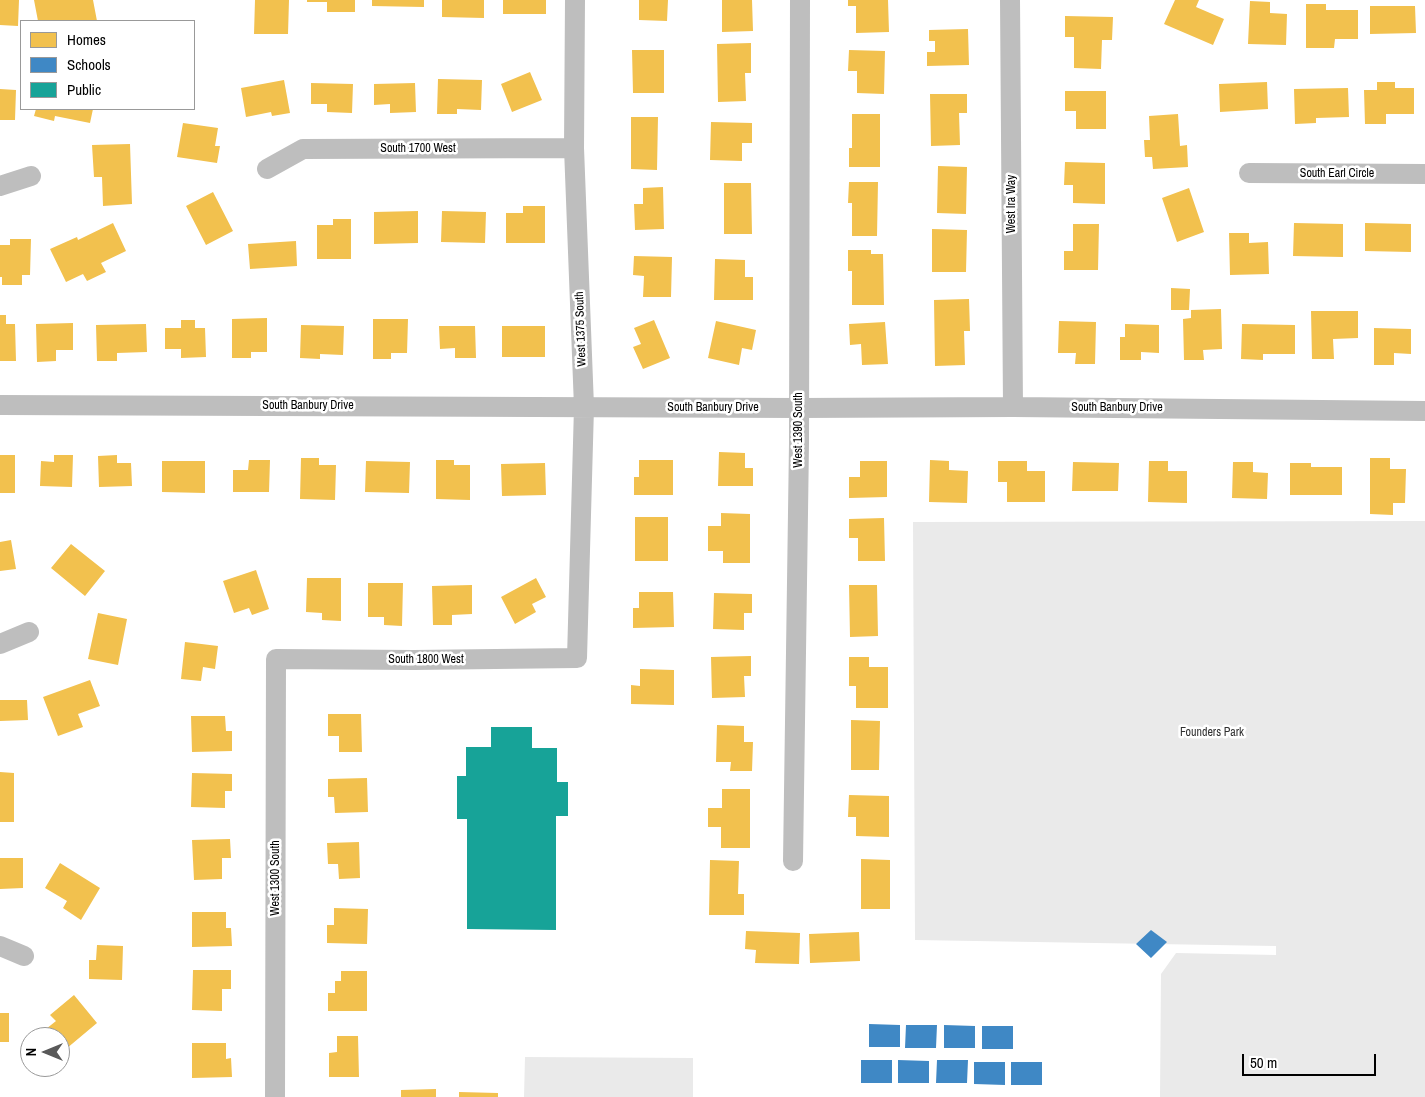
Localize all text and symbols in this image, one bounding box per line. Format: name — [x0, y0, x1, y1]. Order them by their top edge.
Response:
legend — [20, 20, 195, 110]
text: Homes — [67, 29, 106, 50]
text: Schools — [67, 54, 111, 75]
text: Public — [67, 79, 101, 100]
street label: South 1700 West — [380, 142, 456, 156]
street label: South Earl Circle — [1300, 167, 1374, 181]
street label: West Ira Way — [1005, 175, 1019, 233]
street label: West 1375 South — [572, 291, 590, 367]
street label: West 1390 South — [792, 392, 806, 468]
street label: South Banbury Drive — [262, 399, 354, 413]
street label: South Banbury Drive — [667, 401, 759, 415]
street label: South Banbury Drive — [1071, 401, 1163, 415]
street label: South 1800 West — [388, 653, 464, 667]
park label: Founders Park — [1180, 726, 1244, 740]
street label: West 1300 South — [269, 840, 283, 916]
north arrow — [20, 1027, 70, 1077]
scale bar — [1245, 1044, 1379, 1076]
text: N — [22, 1048, 40, 1056]
text: 50 m — [1250, 1052, 1277, 1073]

